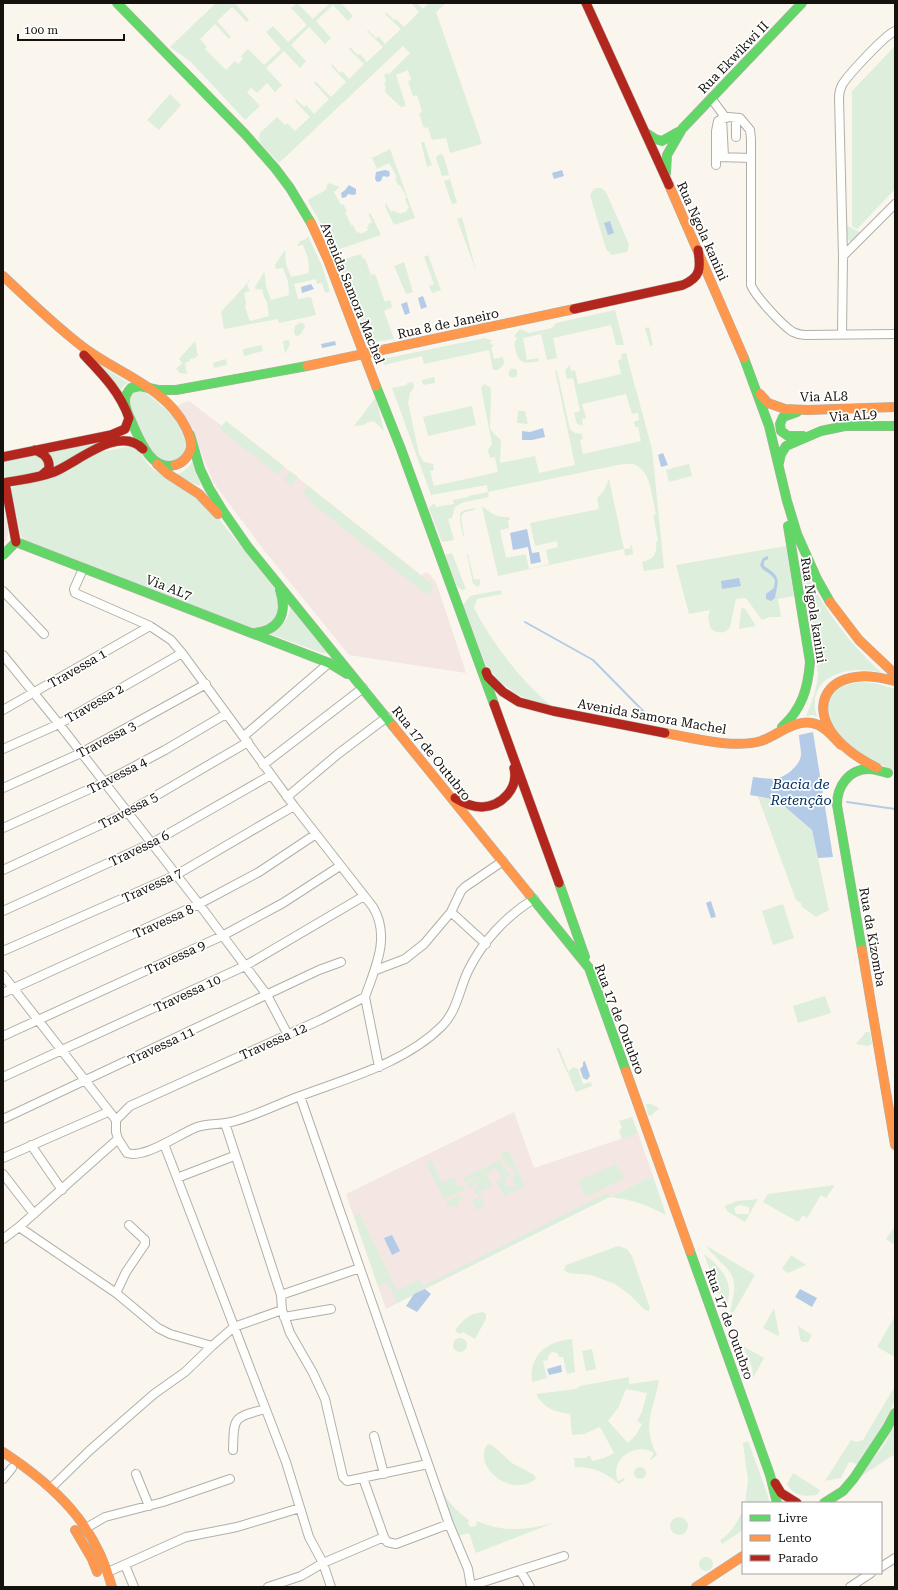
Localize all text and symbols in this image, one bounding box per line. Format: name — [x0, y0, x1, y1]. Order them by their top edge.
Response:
scale bar — [18, 16, 124, 42]
street label: Rua Ekwikwi II — [695, 18, 772, 97]
text: 100 m — [24, 23, 58, 37]
street label: Rua Ngola kanini — [674, 179, 731, 283]
street label: Avenida Samora Machel — [317, 220, 388, 366]
street label: Rua 8 de Janeiro — [396, 305, 500, 342]
street label: Via AL8 — [800, 389, 848, 404]
street label: Via AL9 — [829, 406, 877, 425]
street label: Rua Ngola kanini — [798, 556, 829, 664]
street label: Via AL7 — [144, 572, 194, 603]
street label: Travessa 1 — [45, 646, 109, 691]
street label: Travessa 2 — [62, 681, 126, 726]
street label: Avenida Samora Machel — [576, 696, 727, 737]
street label: Rua 17 de Outubro — [389, 703, 474, 803]
street label: Travessa 3 — [74, 718, 138, 761]
street label: Travessa 4 — [85, 754, 150, 797]
water label: Bacia de Retenção — [769, 776, 832, 808]
street label: Travessa 5 — [96, 789, 160, 832]
street label: Travessa 6 — [107, 828, 172, 869]
street label: Travessa 7 — [120, 865, 185, 906]
street label: Rua da Kizomba — [856, 886, 889, 988]
street label: Travessa 8 — [131, 901, 196, 941]
street label: Travessa 9 — [143, 937, 208, 978]
street label: Rua 17 de Outubro — [592, 962, 647, 1076]
street label: Travessa 10 — [151, 971, 223, 1015]
street label: Travessa 12 — [237, 1020, 309, 1063]
street label: Travessa 11 — [125, 1023, 197, 1067]
street label: Rua 17 de Outubro — [703, 1267, 757, 1382]
legend — [742, 1502, 882, 1574]
text: Livre — [778, 1511, 808, 1525]
text: Lento — [778, 1531, 812, 1545]
text: Parado — [778, 1551, 818, 1565]

